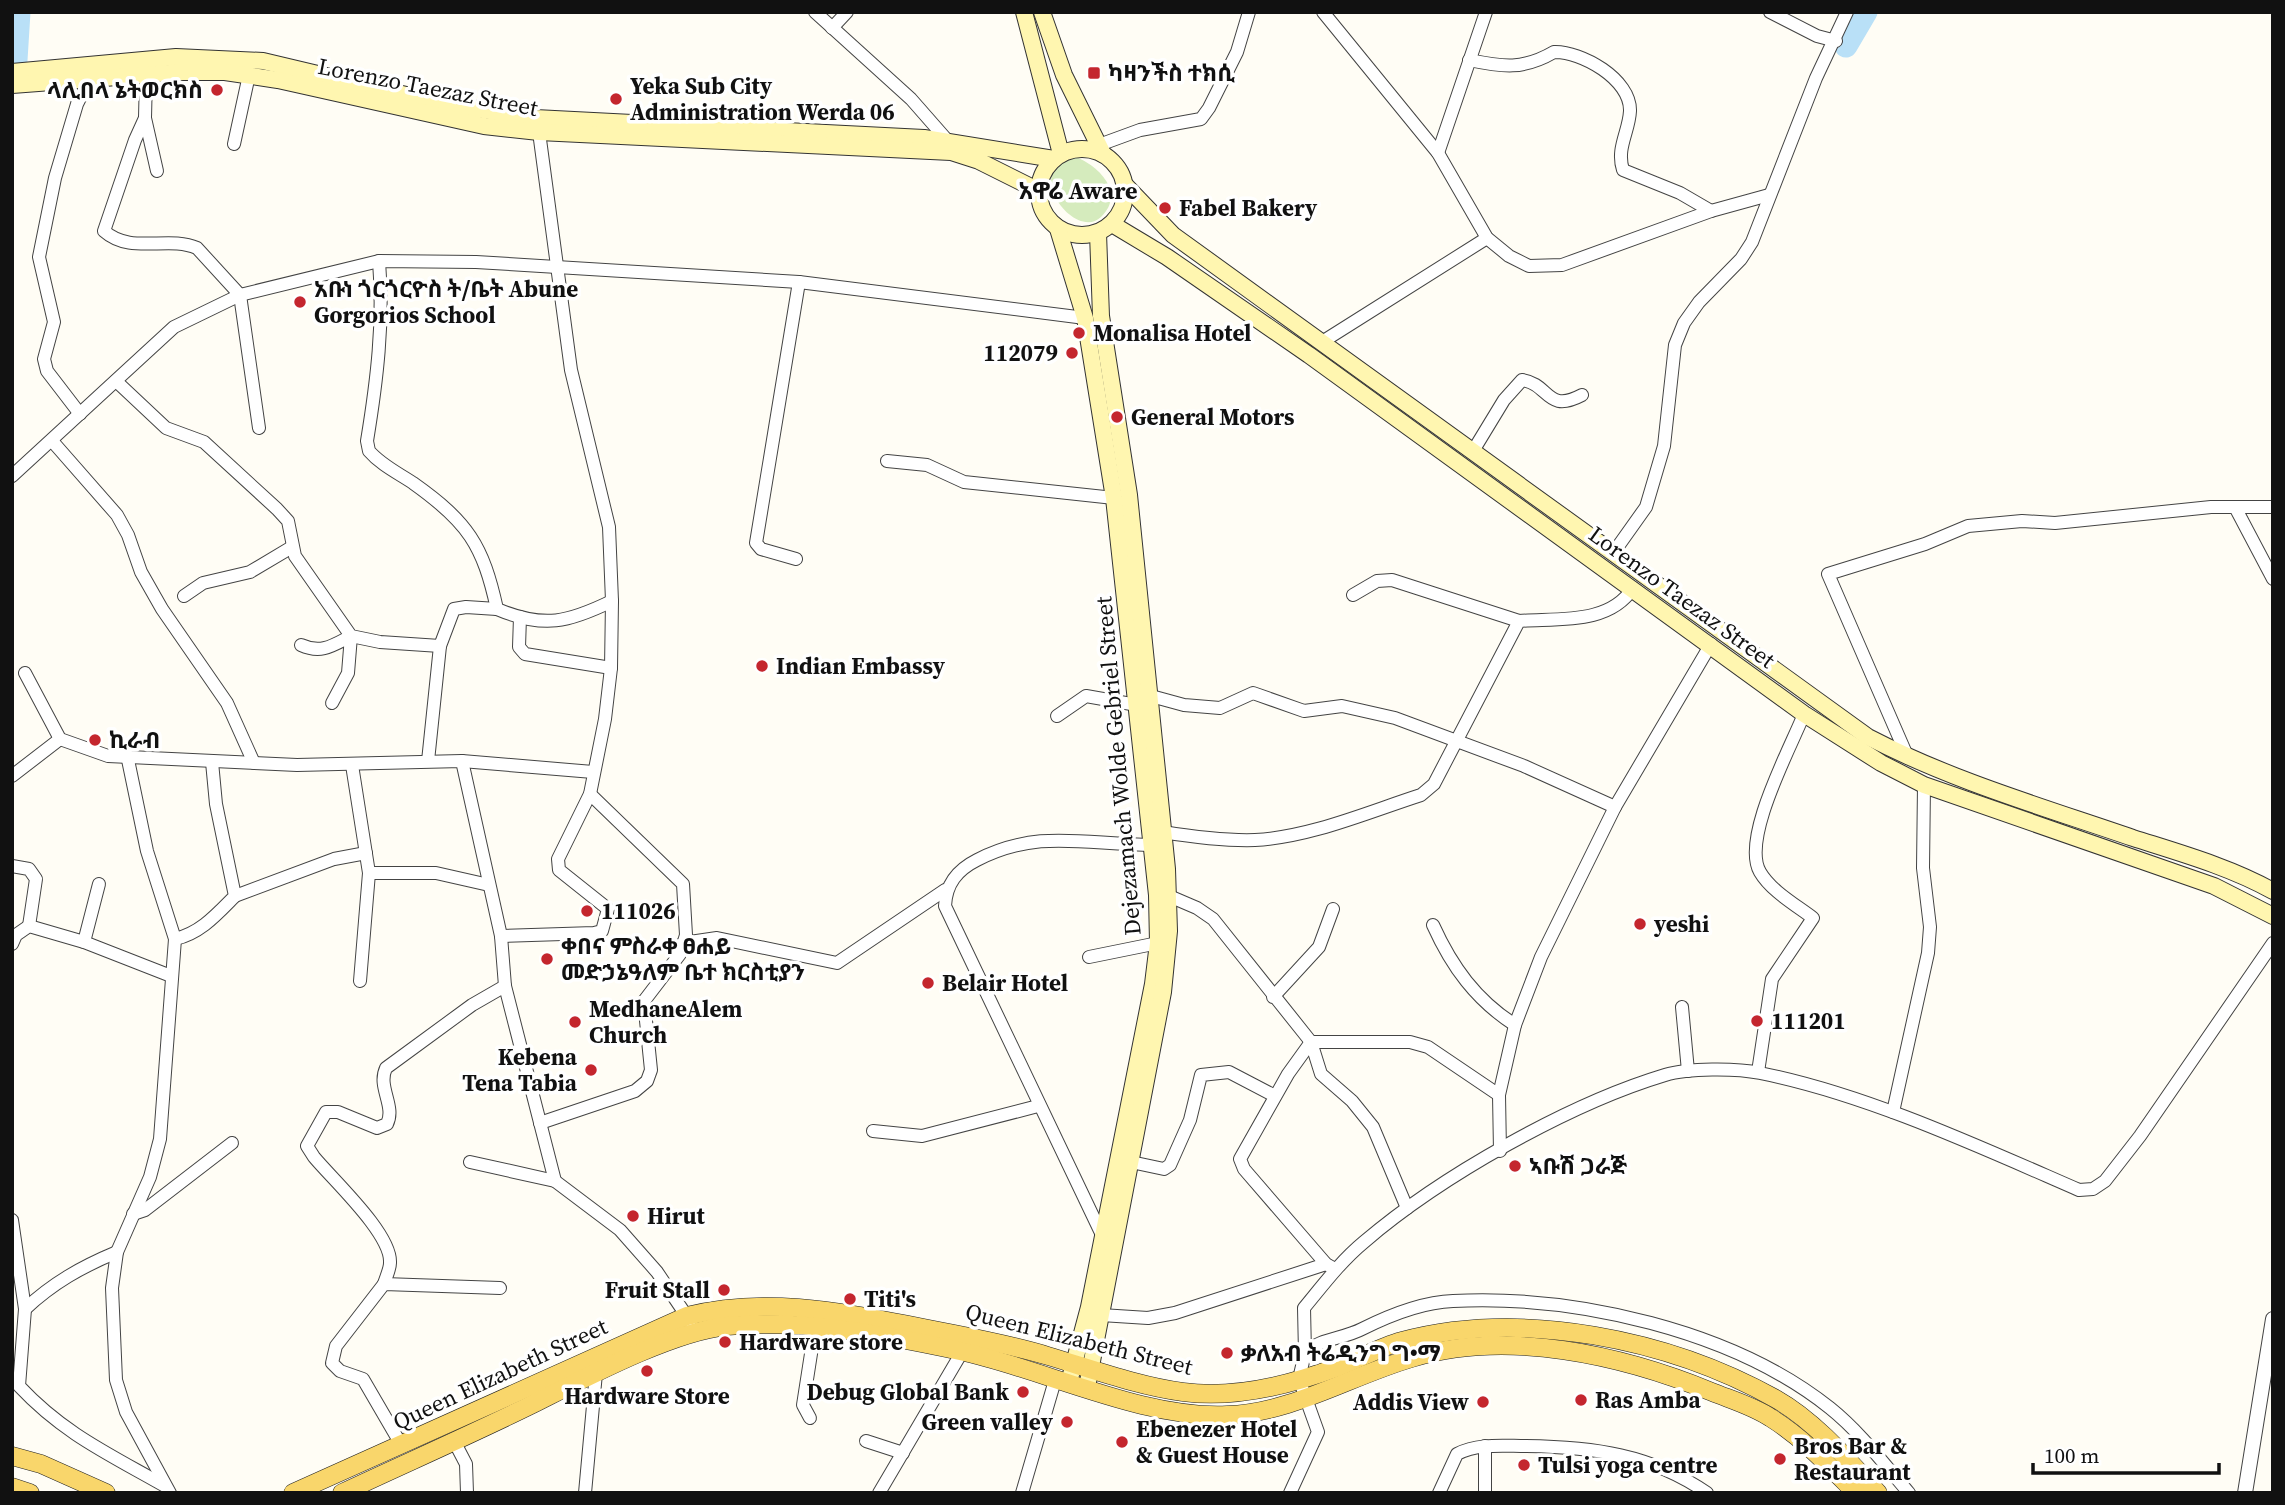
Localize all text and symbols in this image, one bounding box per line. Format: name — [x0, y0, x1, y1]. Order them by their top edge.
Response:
street label: Lorenzo Taezaz Street — [315, 50, 541, 124]
place label: ካዛንችስ ተክሲ — [1108, 57, 1235, 89]
marker: ካዛንችስ ተክሲ — [1086, 65, 1102, 81]
place label: Yeka Sub City Administration Werda 06 — [630, 70, 895, 128]
place label: ላሊበላ ኔትወርክስ — [47, 74, 203, 106]
marker: ላሊበላ ኔትወርክስ — [209, 82, 225, 98]
marker: Yeka Sub City Administration Werda 06 — [608, 91, 624, 107]
district label: አዋሬ Aware — [1019, 174, 1137, 207]
place label: Fabel Bakery — [1179, 192, 1318, 224]
marker: Fabel Bakery — [1157, 200, 1173, 216]
place label: አቡነ ጎርጎርዮስ ት/ቤት Abune Gorgorios School — [314, 273, 578, 331]
marker: አቡነ ጎርጎርዮስ ት/ቤት Abune Gorgorios School — [292, 294, 308, 310]
place label: Monalisa Hotel — [1093, 317, 1251, 349]
marker: Monalisa Hotel — [1071, 325, 1087, 341]
place label: 112079 — [983, 337, 1058, 369]
marker: 112079 — [1064, 345, 1080, 361]
place label: General Motors — [1131, 401, 1294, 433]
marker: General Motors — [1109, 409, 1125, 425]
street label: Lorenzo Taezaz Street — [1582, 518, 1782, 676]
street label: Dejezamach Wolde Gebriel Street — [1087, 595, 1149, 937]
place label: Indian Embassy — [776, 650, 946, 682]
marker: Indian Embassy — [754, 658, 770, 674]
place label: ኪራብ — [109, 724, 160, 756]
marker: ኪራብ — [87, 732, 103, 748]
place label: 111026 — [601, 895, 676, 927]
marker: 111026 — [579, 903, 595, 919]
place label: yeshi — [1653, 908, 1709, 940]
marker: yeshi — [1632, 916, 1648, 932]
place label: ቀበና ምስራቀ ፀሐይ መድኃኔዓለም ቤተ ክርስቲያን — [561, 930, 805, 988]
marker: ቀበና ምስራቀ ፀሐይ መድኃኔዓለም ቤተ ክርስቲያን — [539, 951, 555, 967]
place label: Belair Hotel — [942, 967, 1068, 999]
marker: Belair Hotel — [920, 975, 936, 991]
place label: MedhaneAlem Church — [589, 993, 742, 1051]
place label: 111201 — [1771, 1005, 1846, 1037]
marker: 111201 — [1749, 1013, 1765, 1029]
marker: MedhaneAlem Church — [567, 1014, 583, 1030]
place label: Kebena Tena Tabia — [462, 1041, 578, 1099]
marker: Kebena Tena Tabia — [583, 1062, 599, 1078]
place label: ኣቡሽ ጋራጅ — [1529, 1150, 1627, 1182]
marker: ኣቡሽ ጋራጅ — [1507, 1158, 1523, 1174]
place label: Hirut — [647, 1200, 706, 1232]
marker: Hirut — [625, 1208, 641, 1224]
place label: Fruit Stall — [605, 1274, 710, 1306]
marker: Fruit Stall — [716, 1282, 732, 1298]
place label: Titi's — [864, 1283, 916, 1315]
marker: Titi's — [842, 1291, 858, 1307]
street label: Queen Elizabeth Street — [962, 1295, 1196, 1383]
street label: Queen Elizabeth Street — [388, 1310, 613, 1438]
place label: Hardware store — [739, 1326, 903, 1358]
marker: Hardware store — [717, 1334, 733, 1350]
place label: ቃለአብ ትሬዲንግ ግ•ማ — [1241, 1337, 1441, 1369]
marker: ቃለአብ ትሬዲንግ ግ•ማ — [1219, 1345, 1235, 1361]
marker: Hardware Store — [639, 1363, 655, 1379]
place label: Debug Global Bank — [807, 1376, 1009, 1408]
place label: Hardware Store — [564, 1380, 730, 1412]
marker: Debug Global Bank — [1015, 1384, 1031, 1400]
place label: Ras Amba — [1595, 1384, 1701, 1416]
place label: Addis View — [1353, 1386, 1470, 1418]
marker: Ras Amba — [1573, 1392, 1589, 1408]
marker: Addis View — [1475, 1394, 1491, 1410]
place label: Green valley — [921, 1406, 1054, 1438]
place label: Ebenezer Hotel & Guest House — [1136, 1413, 1297, 1471]
marker: Green valley — [1059, 1414, 1075, 1430]
place label: Bros Bar & Restaurant — [1794, 1430, 1911, 1488]
scale bar — [2033, 1432, 2218, 1476]
marker: Ebenezer Hotel & Guest House — [1114, 1434, 1130, 1450]
text: 100 m — [2044, 1441, 2099, 1470]
place label: Tulsi yoga centre — [1538, 1449, 1718, 1481]
marker: Bros Bar & Restaurant — [1772, 1451, 1788, 1467]
marker: Tulsi yoga centre — [1516, 1457, 1532, 1473]

